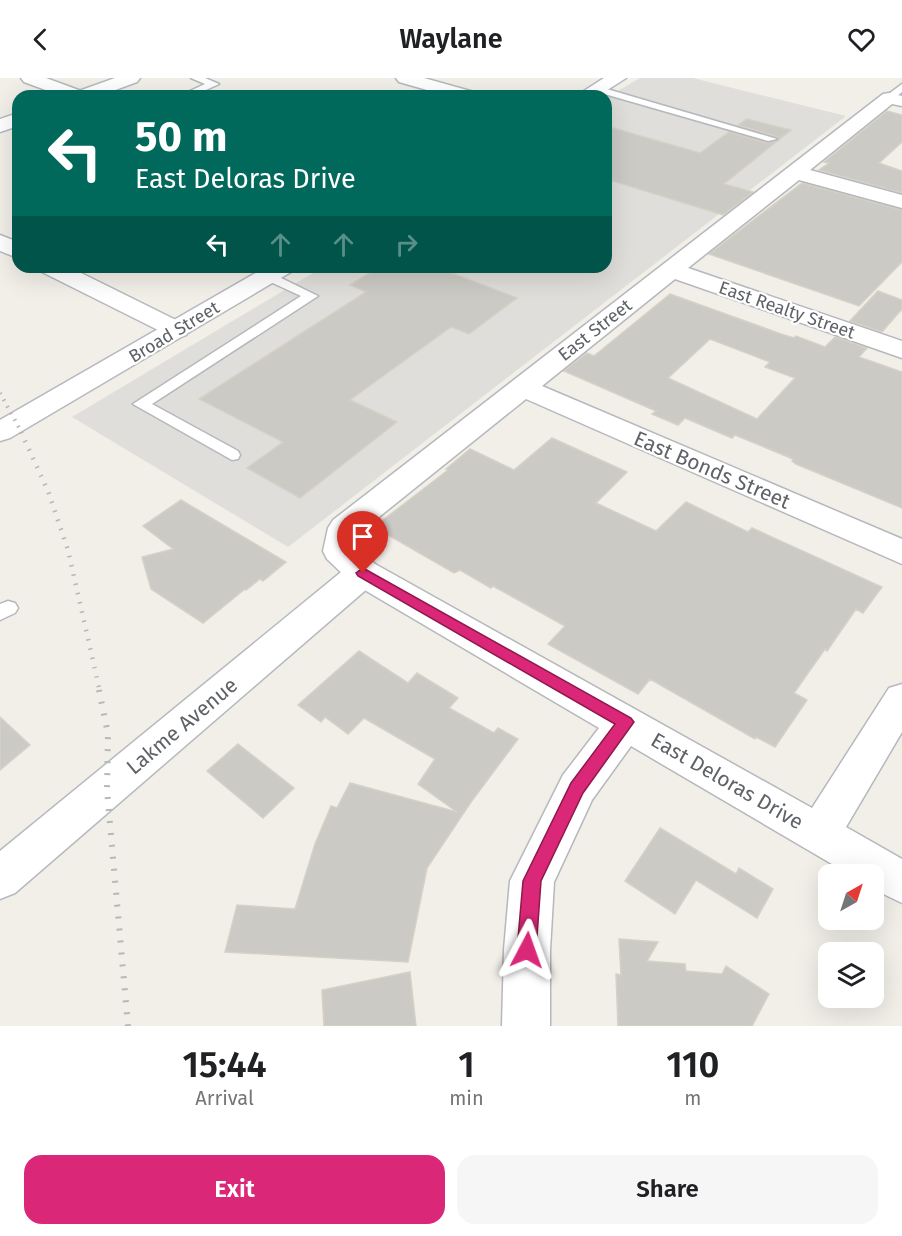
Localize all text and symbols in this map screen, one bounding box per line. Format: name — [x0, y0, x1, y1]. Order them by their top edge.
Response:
icon: back — [24, 23, 57, 56]
text: Waylane — [399, 23, 503, 55]
icon: heart — [845, 23, 878, 56]
text: 50 m — [135, 112, 228, 162]
icon: left — [36, 114, 114, 192]
text: East Deloras Drive — [135, 163, 356, 195]
icon: left — [201, 228, 234, 261]
icon: ahead — [264, 228, 297, 261]
icon: ahead — [327, 228, 360, 261]
icon: right — [390, 228, 423, 261]
street label: East Realty Street — [716, 276, 859, 344]
street label: East Street — [554, 294, 637, 366]
street label: Broad Street — [125, 296, 224, 368]
street label: East Bonds Street — [630, 425, 795, 515]
pin — [337, 511, 388, 573]
icon: arrive — [346, 520, 379, 553]
street label: Lakme Avenue — [121, 672, 243, 780]
street label: East Deloras Drive — [646, 727, 808, 835]
north arrow — [818, 864, 884, 930]
map controls — [818, 864, 884, 1008]
position arrow — [495, 918, 559, 982]
button: layers — [818, 942, 884, 1008]
text: 15:44 — [183, 1043, 267, 1087]
text: 1 — [458, 1043, 475, 1087]
text: 110 — [666, 1043, 719, 1087]
text: Arrival — [195, 1086, 254, 1110]
text: min — [449, 1086, 484, 1110]
text: m — [684, 1086, 701, 1110]
button: Exit — [24, 1155, 445, 1224]
button: Share — [457, 1155, 878, 1224]

